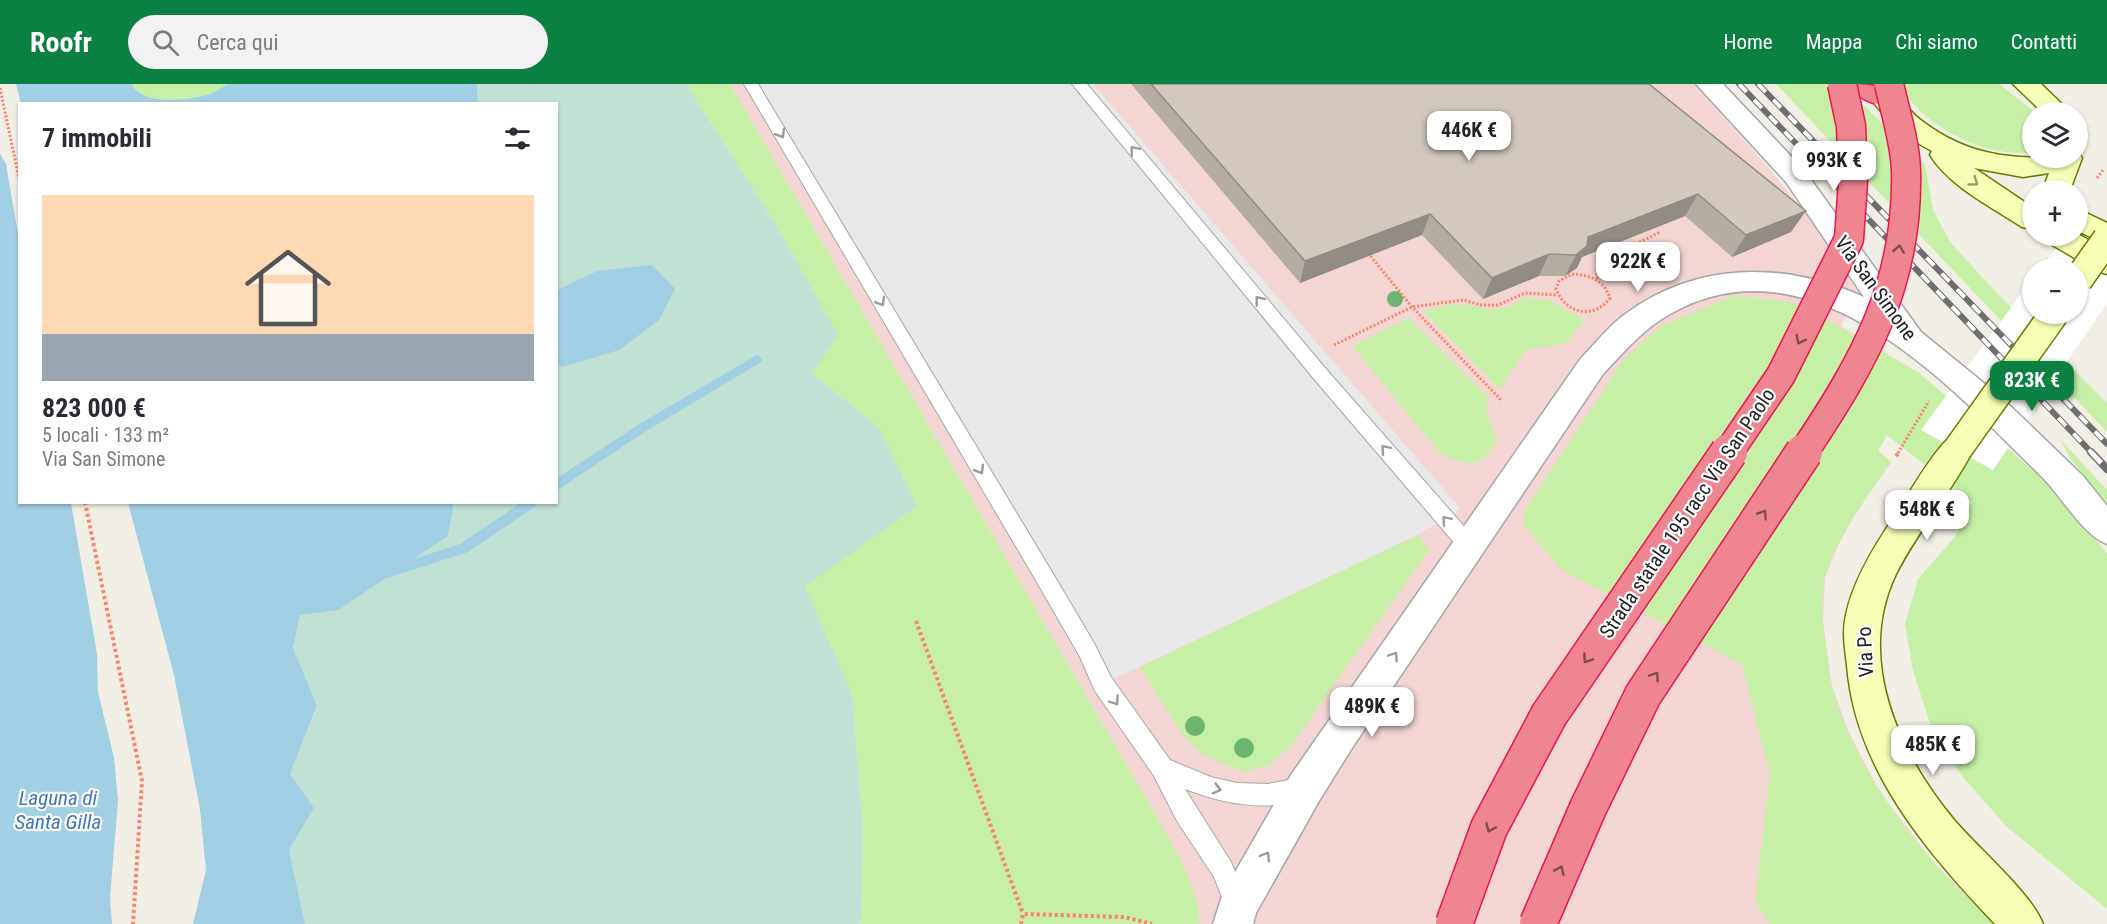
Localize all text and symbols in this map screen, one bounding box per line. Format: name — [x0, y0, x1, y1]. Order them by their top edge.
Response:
search box — [128, 15, 548, 69]
text: Roofr — [30, 26, 92, 59]
icon: search — [149, 26, 182, 59]
text: Cerca qui — [197, 30, 279, 55]
text: Home — [1723, 30, 1773, 54]
text: Mappa — [1806, 30, 1862, 54]
text: Chi siamo — [1895, 30, 1978, 54]
text: Contatti — [2011, 30, 2077, 54]
map controls — [2022, 102, 2088, 324]
button: layers — [2022, 102, 2088, 168]
pin: 446K € — [1420, 111, 1518, 162]
text: 446K € — [1441, 118, 1497, 142]
icon: filters — [501, 122, 534, 155]
text: 7 immobili — [42, 123, 152, 153]
one-way arrow — [774, 128, 785, 138]
pin: 993K € — [1785, 141, 1883, 192]
one-way arrow — [1131, 146, 1142, 157]
text: 993K € — [1806, 148, 1862, 172]
one-way arrow — [1968, 175, 1979, 186]
button: + — [2022, 180, 2088, 246]
street label: Via San Simone — [1830, 231, 1922, 345]
icon: home — [234, 234, 342, 342]
pin: 922K € — [1589, 242, 1687, 293]
one-way arrow — [1892, 245, 1905, 255]
text: 922K € — [1610, 249, 1666, 273]
button: − — [2022, 258, 2088, 324]
one-way arrow — [873, 296, 885, 306]
one-way arrow — [1255, 296, 1266, 307]
one-way arrow — [1795, 334, 1807, 345]
pin: 823K € — [1983, 361, 2081, 412]
text: 823K € — [2004, 368, 2060, 392]
street label: Strada statale 195 racc Via San Paolo — [1594, 383, 1780, 643]
text: 823 000 € — [42, 393, 146, 423]
text: 5 locali · 133 m² — [42, 423, 169, 447]
one-way arrow — [1381, 445, 1392, 456]
text: Via San Simone — [42, 447, 165, 471]
one-way arrow — [973, 464, 985, 474]
pin: 548K € — [1878, 490, 1976, 541]
text: 548K € — [1899, 497, 1955, 521]
one-way arrow — [1756, 509, 1767, 520]
one-way arrow — [1442, 516, 1453, 527]
street label: Via Po — [1852, 626, 1878, 678]
one-way arrow — [1387, 652, 1398, 663]
one-way arrow — [1583, 653, 1594, 664]
one-way arrow — [1648, 672, 1659, 683]
pin: 489K € — [1323, 687, 1421, 738]
one-way arrow — [1108, 694, 1119, 705]
text: 489K € — [1344, 694, 1400, 718]
pin: 485K € — [1884, 725, 1982, 776]
text: 485K € — [1905, 732, 1961, 756]
one-way arrow — [1212, 781, 1222, 794]
water label: Laguna di Santa Gilla — [15, 786, 101, 834]
one-way arrow — [1485, 822, 1497, 833]
one-way arrow — [1259, 852, 1271, 862]
one-way arrow — [1553, 865, 1565, 876]

